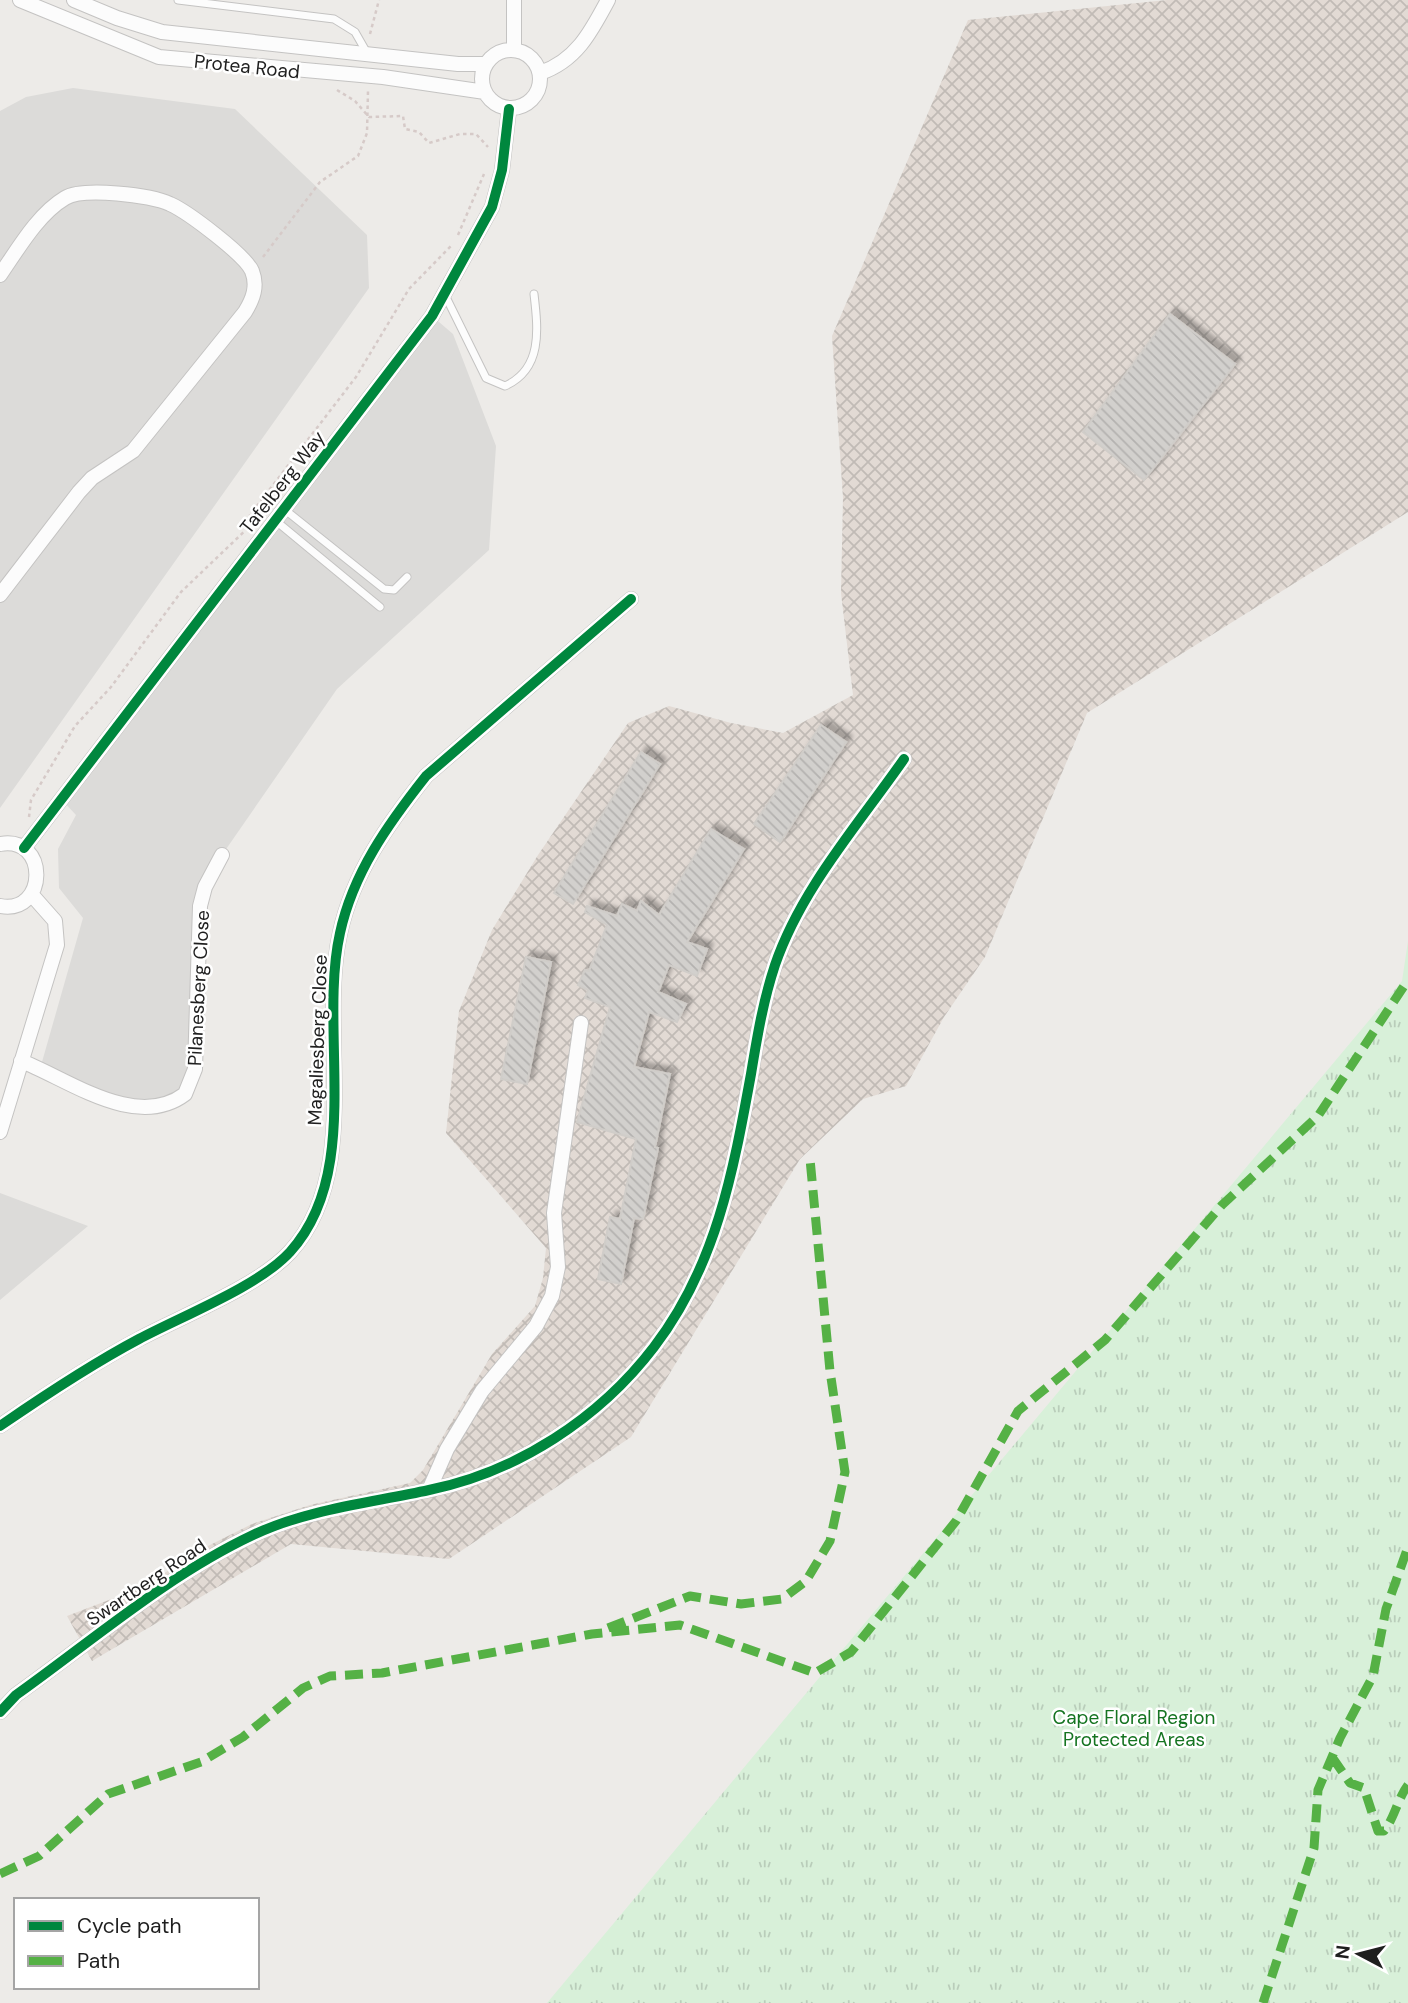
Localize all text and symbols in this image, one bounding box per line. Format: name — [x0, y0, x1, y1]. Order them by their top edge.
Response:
street label: Protea Road — [193, 49, 301, 84]
street label: Tafelberg Way — [234, 425, 331, 539]
street label: Pilanesberg Close — [182, 909, 215, 1067]
street label: Magaliesberg Close — [302, 954, 333, 1126]
street label: Swartberg Road — [82, 1533, 211, 1632]
park label: Cape Floral Region Protected Areas — [1053, 1705, 1215, 1752]
legend — [14, 1898, 259, 1989]
text: Cycle path — [77, 1912, 182, 1940]
north arrow — [1324, 1919, 1394, 1989]
text: N — [1329, 1944, 1356, 1960]
text: Path — [77, 1947, 120, 1975]

